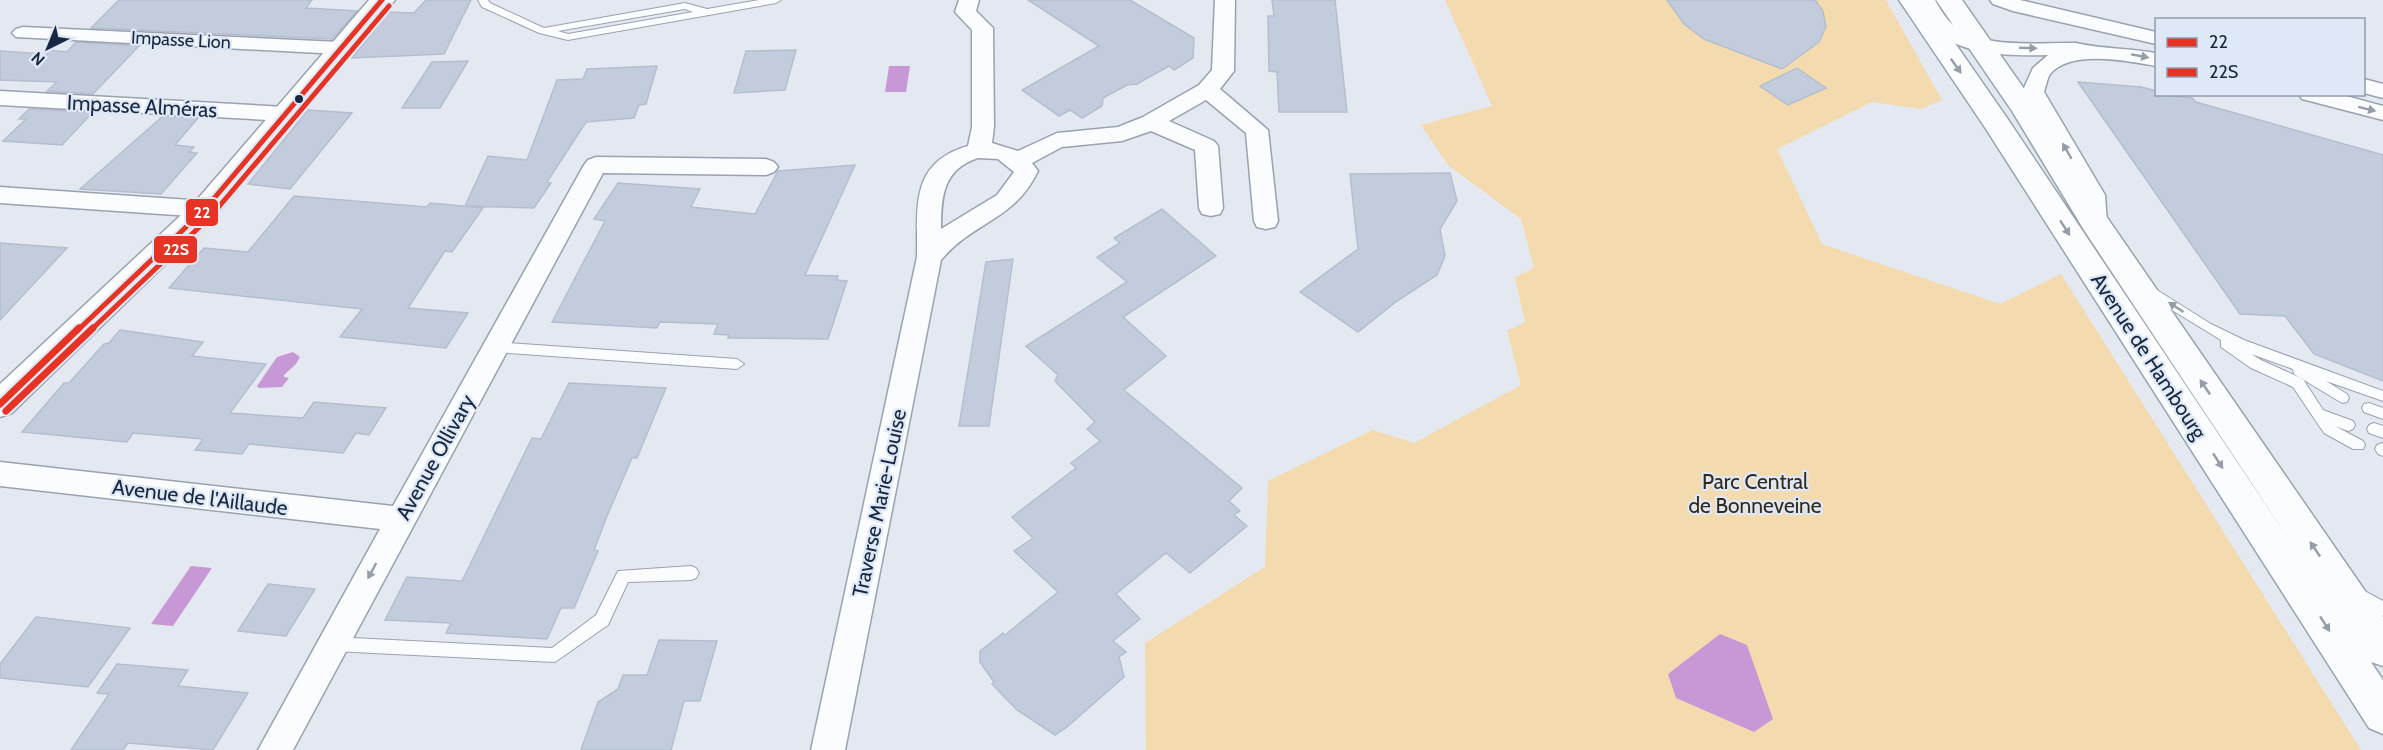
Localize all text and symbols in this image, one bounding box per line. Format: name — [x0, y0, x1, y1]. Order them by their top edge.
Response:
north arrow — [18, 18, 78, 78]
legend — [2155, 18, 2365, 96]
street label: Impasse Lion — [131, 26, 231, 54]
text: 22 — [2209, 31, 2228, 53]
one-way arrow — [2019, 43, 2038, 53]
text: N — [27, 48, 49, 69]
one-way arrow — [2131, 52, 2150, 61]
one-way arrow — [1950, 57, 1962, 73]
text: 22S — [2209, 61, 2238, 83]
street label: Impasse Alméras — [66, 90, 218, 122]
unlabelled marker — [293, 93, 305, 105]
one-way arrow — [2358, 105, 2376, 115]
one-way arrow — [2062, 142, 2072, 159]
line badge: 22 — [185, 198, 219, 227]
text: 22 — [194, 203, 210, 222]
one-way arrow — [2059, 220, 2070, 236]
line badge: 22S — [153, 235, 198, 264]
text: 22S — [163, 240, 189, 259]
street label: Avenue de Hambourg — [2086, 268, 2212, 444]
one-way arrow — [2167, 302, 2184, 313]
one-way arrow — [2200, 379, 2211, 396]
street label: Avenue Ollivary — [390, 390, 480, 524]
street label: Traverse Marie-Louise — [847, 406, 911, 599]
one-way arrow — [2212, 453, 2223, 469]
park label: Parc Central de Bonneveine — [1688, 469, 1822, 518]
street label: Avenue de l'Aillaude — [111, 474, 289, 520]
one-way arrow — [2309, 541, 2321, 557]
one-way arrow — [367, 563, 377, 580]
one-way arrow — [2319, 616, 2330, 633]

